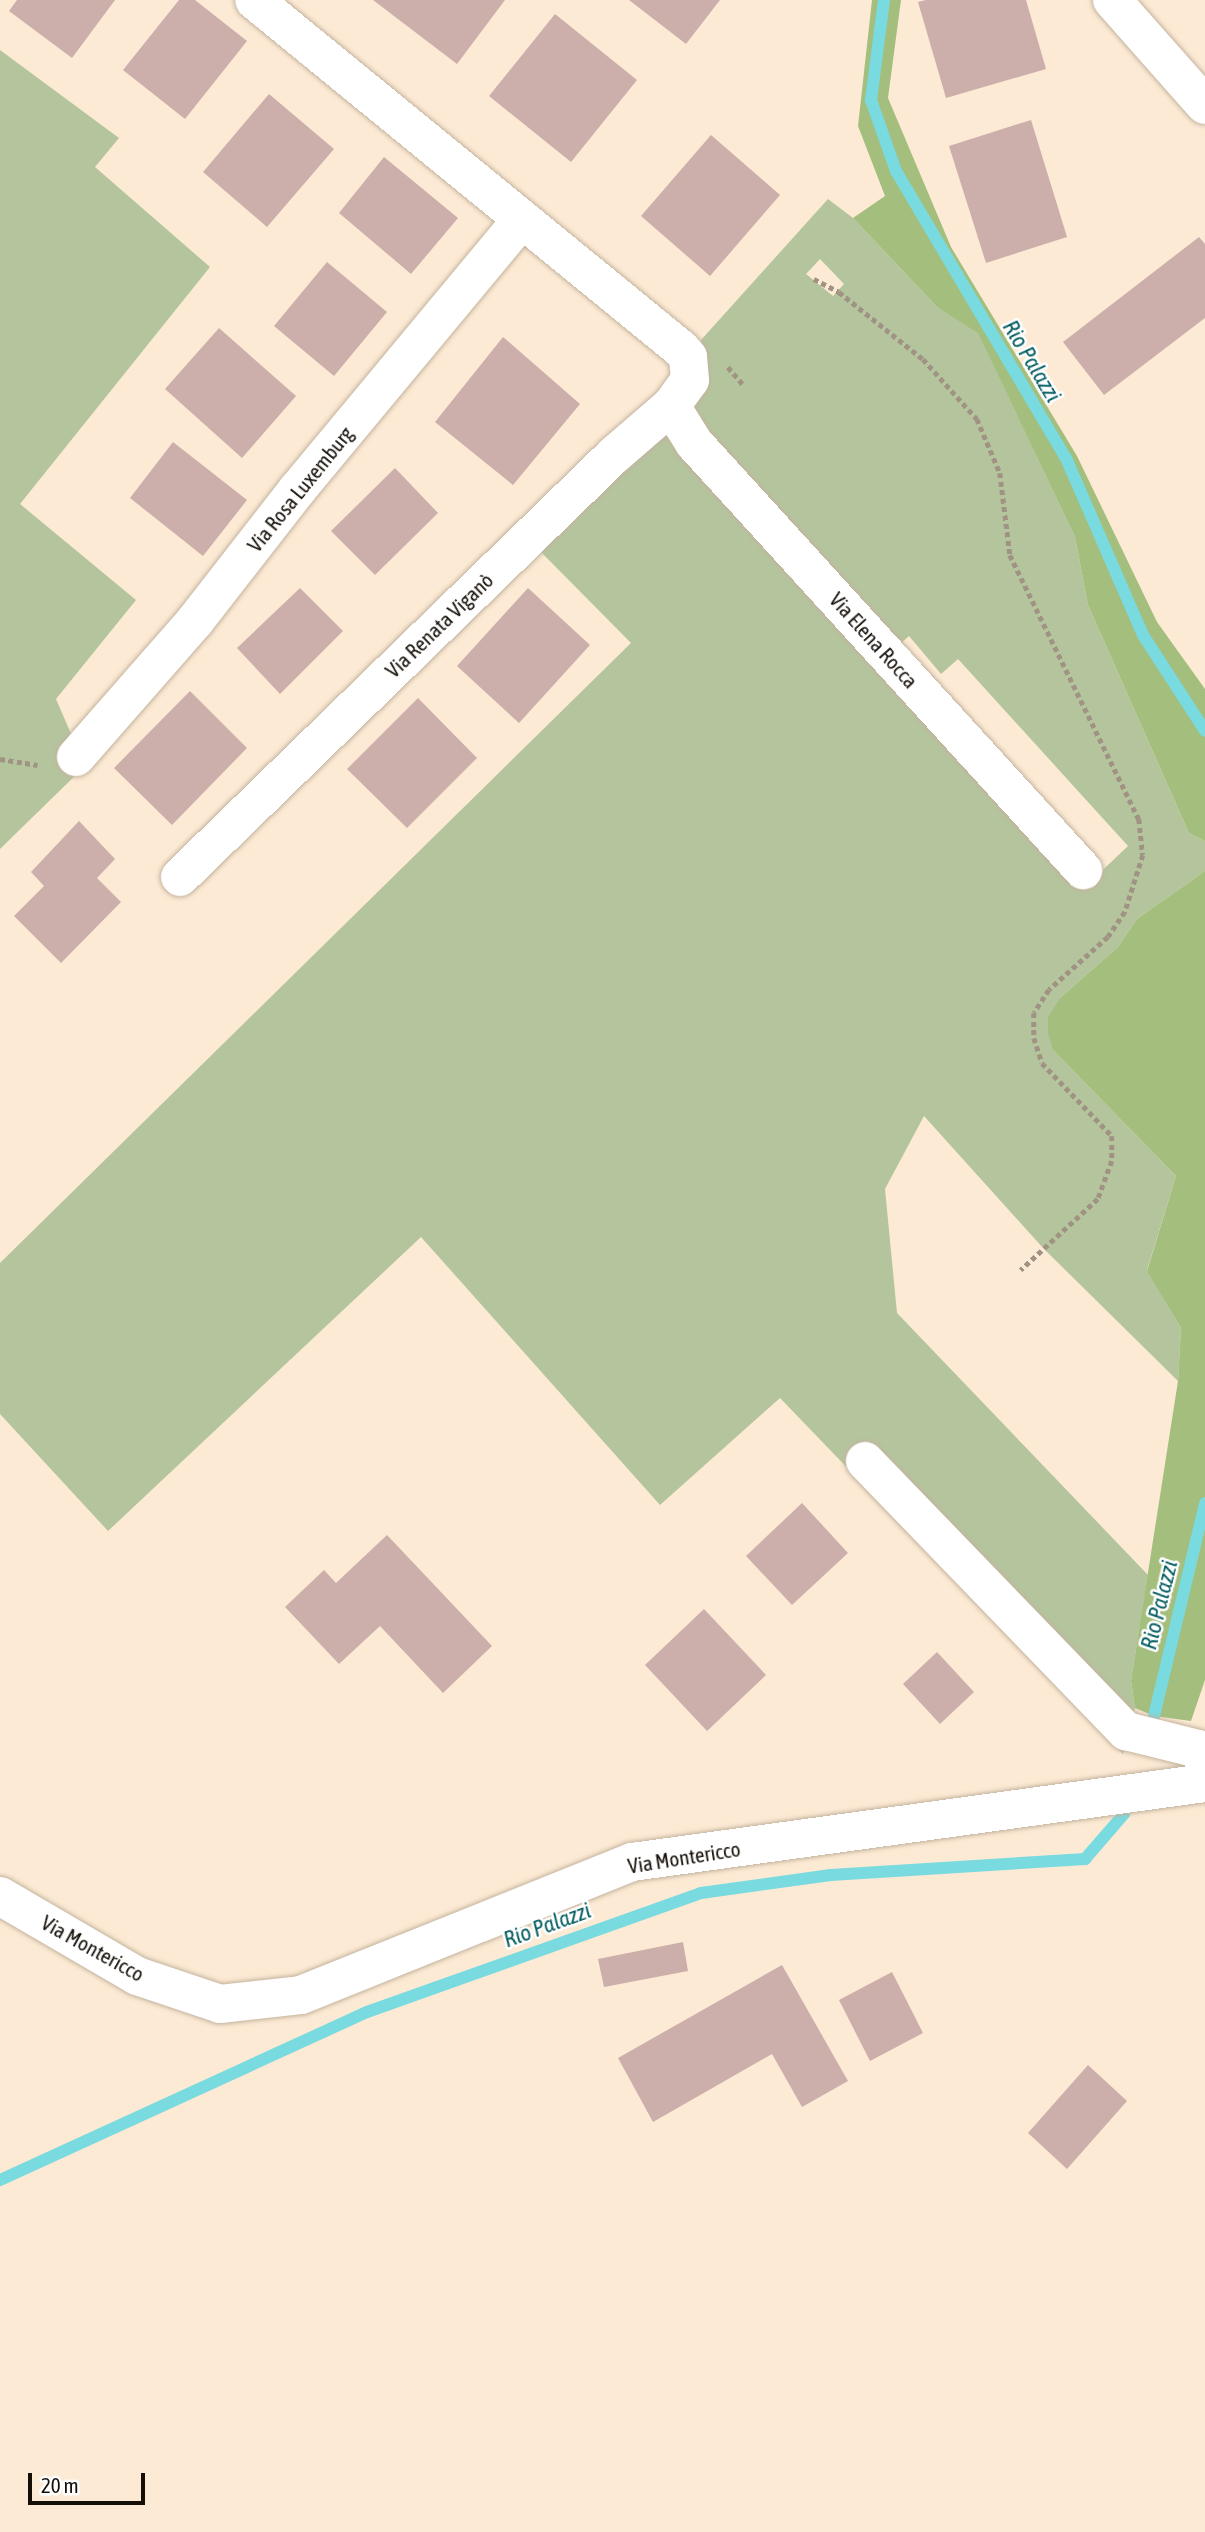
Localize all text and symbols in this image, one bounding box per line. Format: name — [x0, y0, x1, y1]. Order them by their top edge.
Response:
water label: Rio Palazzi — [997, 315, 1067, 407]
street label: Via Rosa Luxemburg — [242, 421, 358, 557]
street label: Via Renata Viganò — [380, 567, 498, 683]
street label: Via Elena Rocca — [824, 587, 924, 693]
water label: Rio Palazzi — [1135, 1558, 1183, 1652]
street label: Via Montericco — [626, 1836, 742, 1878]
water label: Rio Palazzi — [500, 1897, 594, 1953]
street label: Via Montericco — [37, 1909, 149, 1987]
scale bar — [32, 2458, 149, 2502]
text: 20 m — [41, 2473, 79, 2497]

